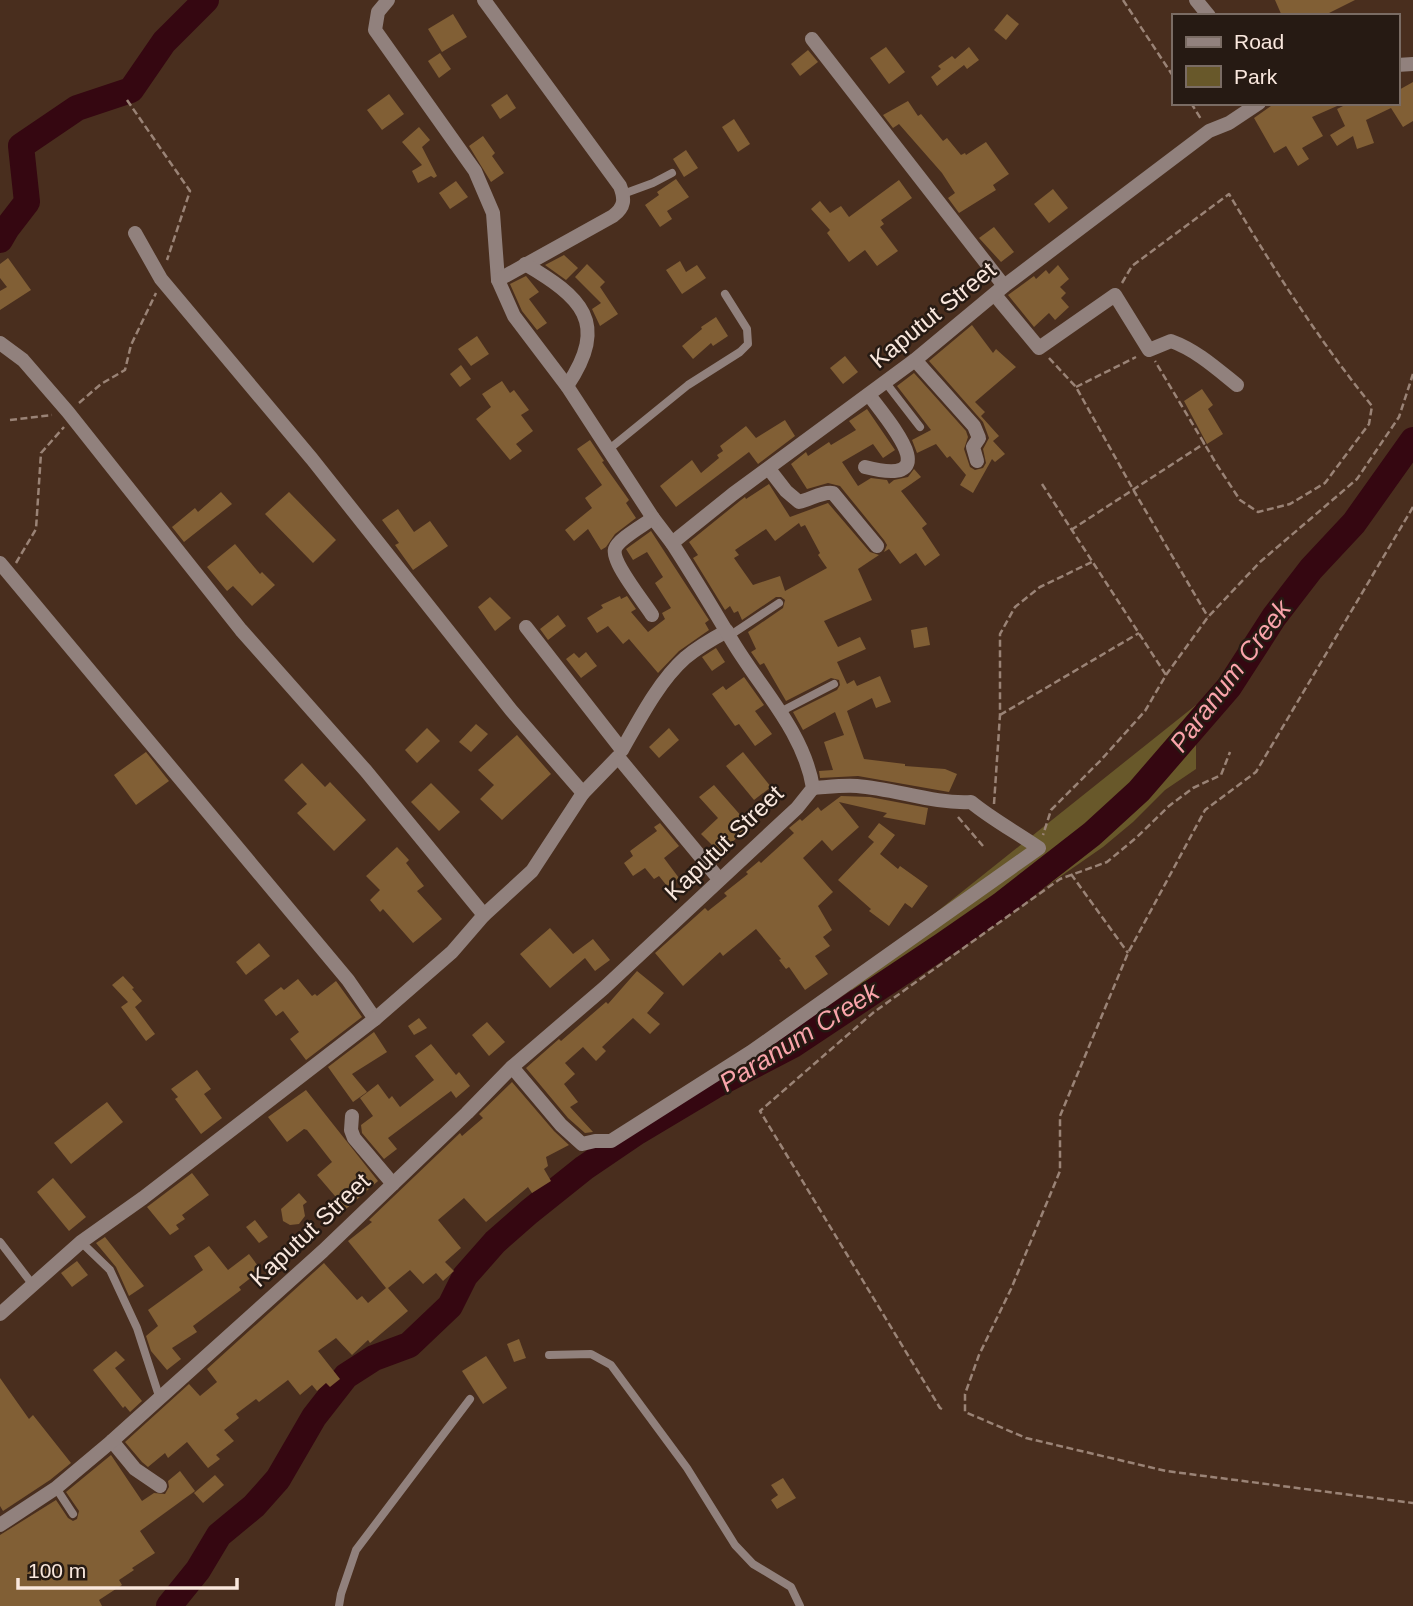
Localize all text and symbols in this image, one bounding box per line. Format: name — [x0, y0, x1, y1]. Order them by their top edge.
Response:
legend — [1172, 14, 1399, 105]
text: Road — [1234, 30, 1284, 53]
text: Park — [1234, 65, 1278, 88]
street label: Kaputut Street — [865, 256, 1001, 373]
water label: Paranum Creek — [1163, 593, 1298, 758]
street label: Kaputut Street — [659, 779, 788, 906]
water label: Paranum Creek — [714, 975, 886, 1098]
street label: Kaputut Street — [244, 1167, 375, 1292]
scale bar — [18, 1546, 236, 1590]
text: 100 m — [28, 1559, 86, 1582]

